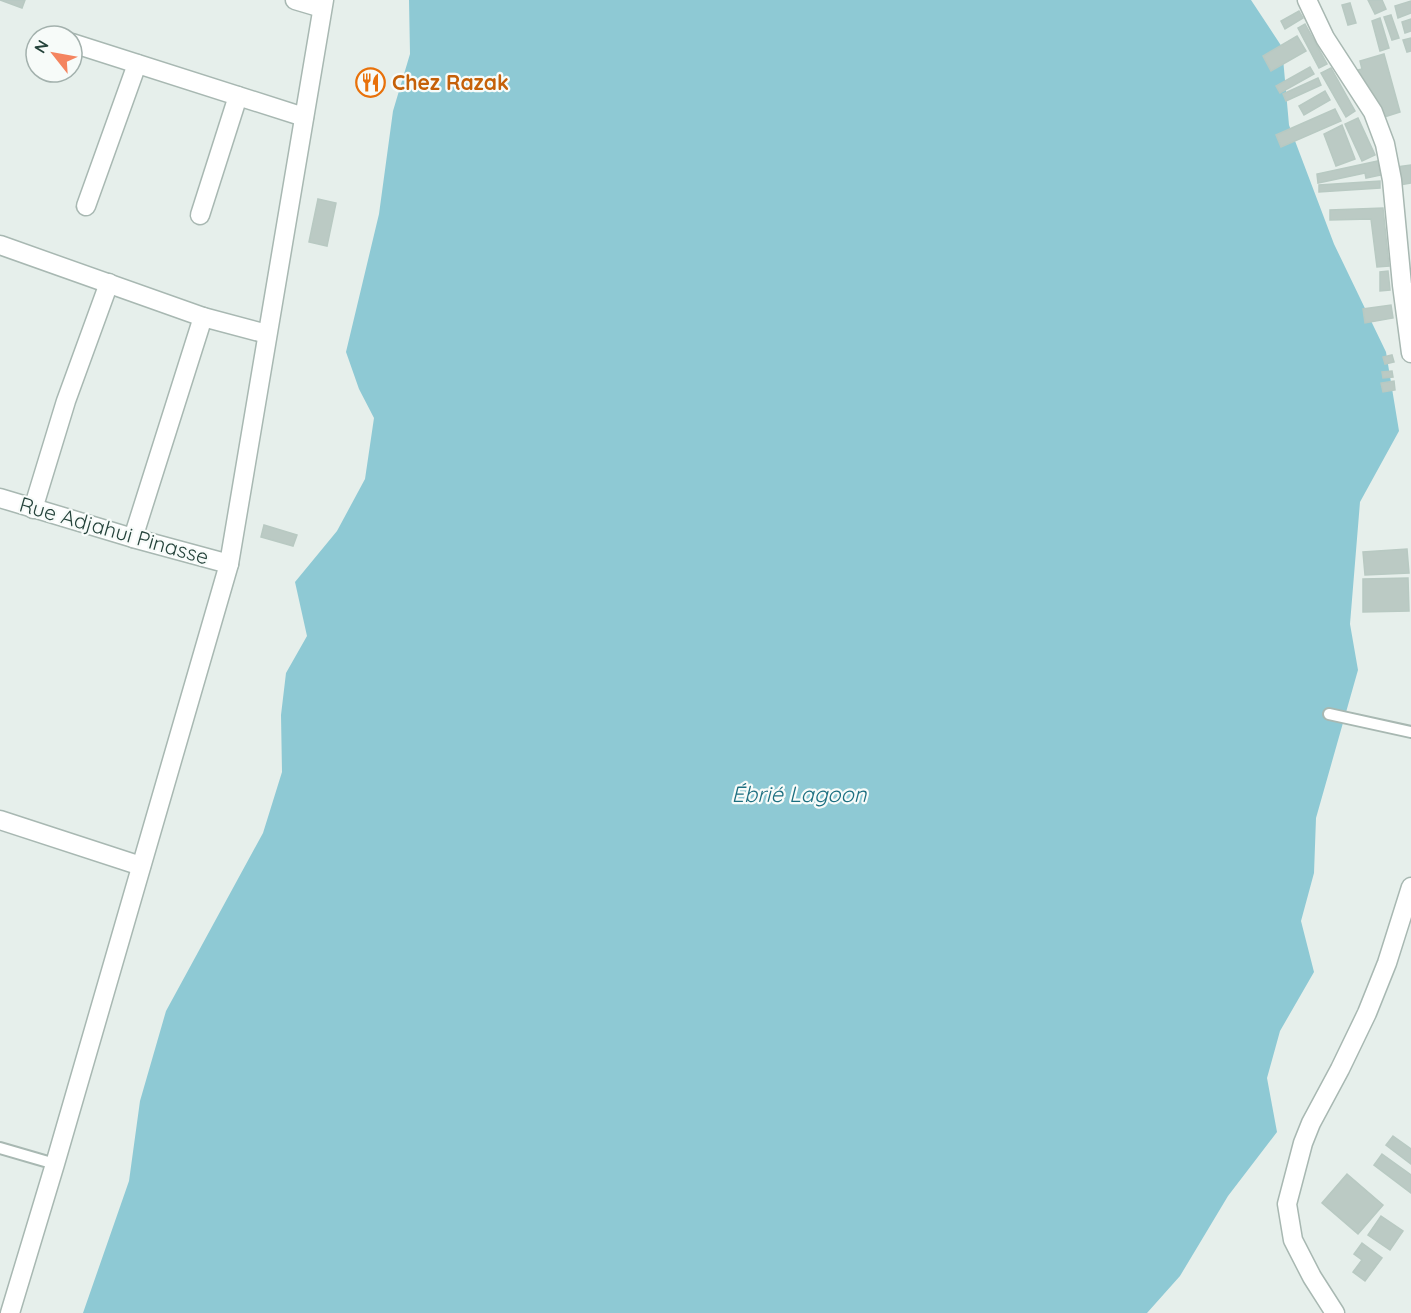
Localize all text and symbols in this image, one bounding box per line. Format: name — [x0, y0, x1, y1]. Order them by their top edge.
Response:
north arrow — [24, 24, 84, 84]
text: N — [30, 36, 53, 56]
restaurant icon: Chez Razak — [355, 67, 387, 99]
place label: Chez Razak — [392, 69, 509, 95]
street label: Rue Adjahui Pinasse — [17, 491, 212, 570]
water label: Ébrié Lagoon — [731, 780, 868, 808]

